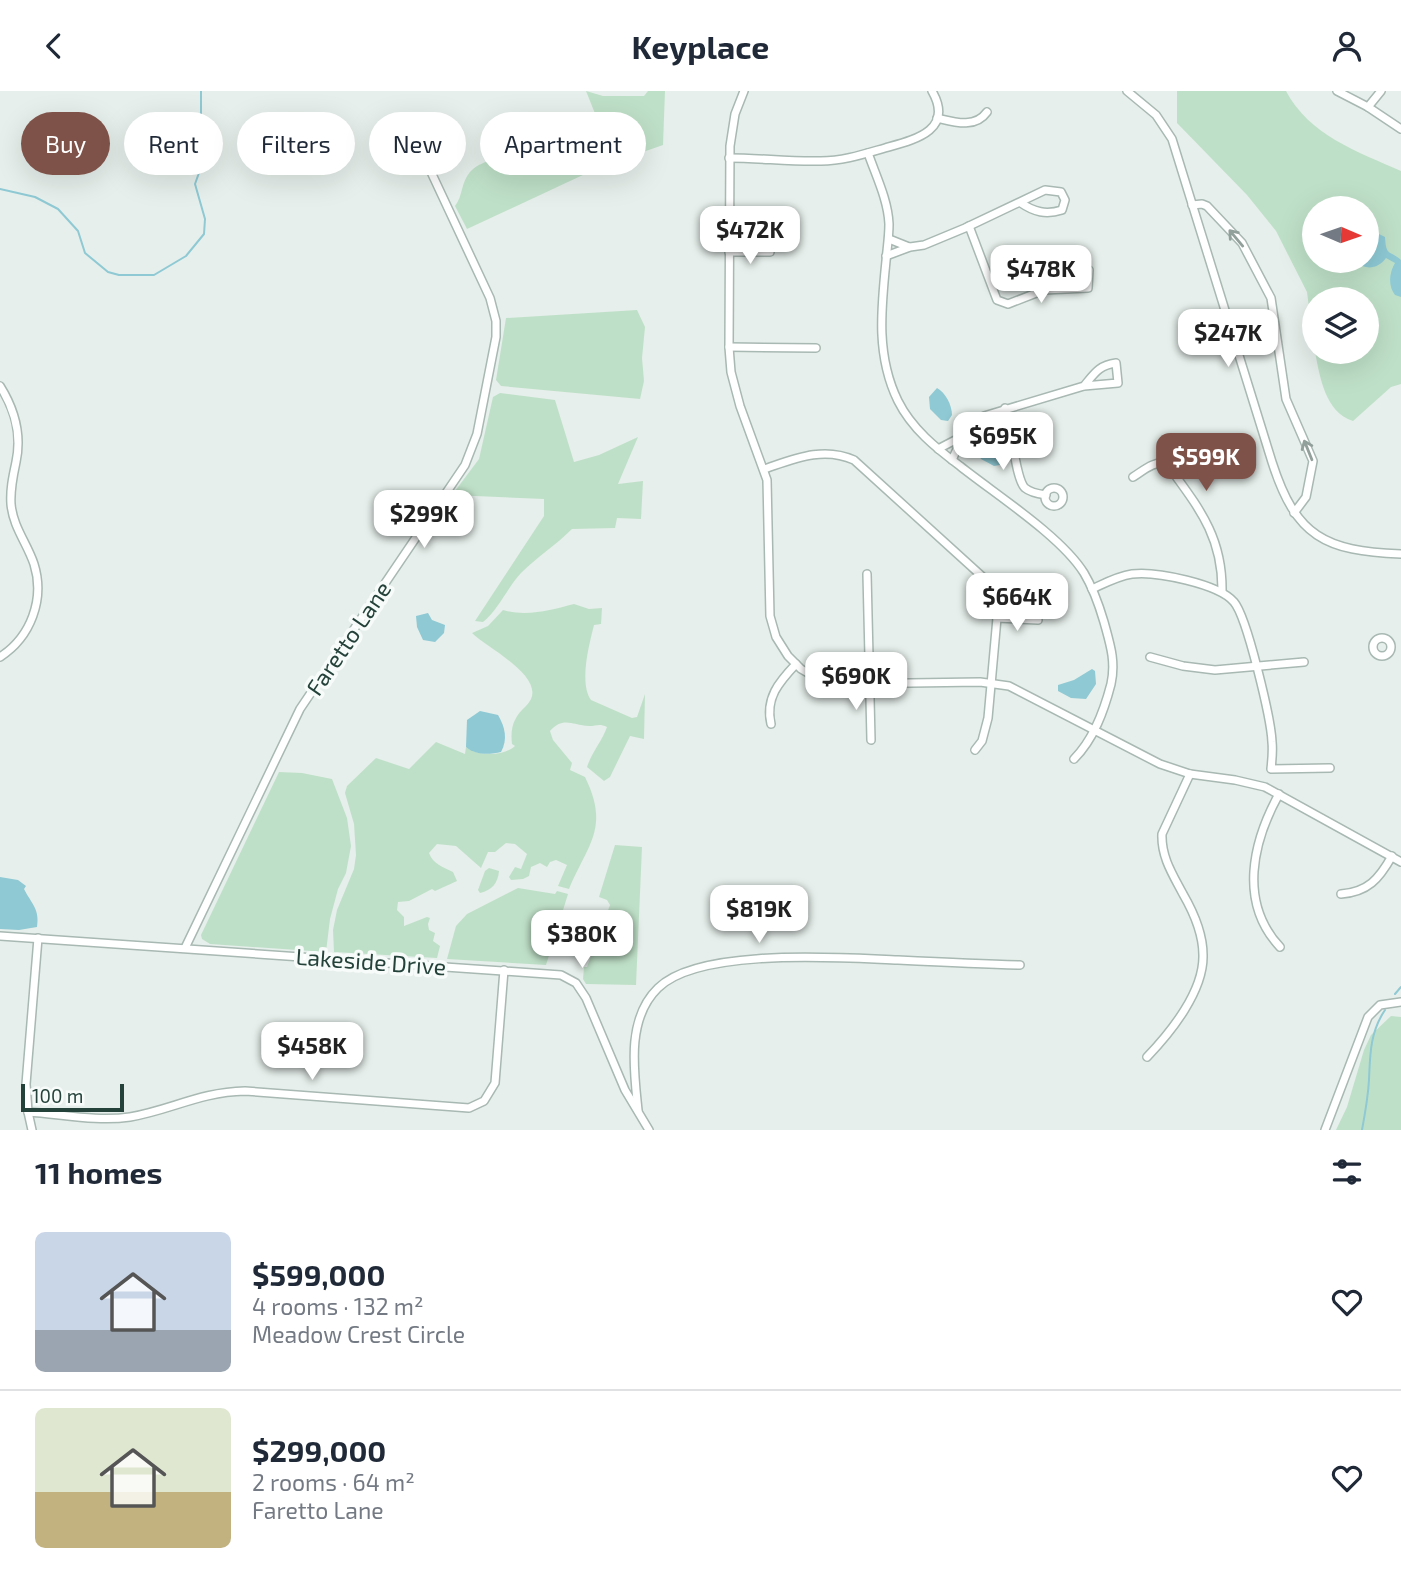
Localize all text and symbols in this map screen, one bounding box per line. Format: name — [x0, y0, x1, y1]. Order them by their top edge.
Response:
icon: back — [35, 27, 73, 65]
text: Keyplace — [632, 27, 769, 65]
icon: person — [1328, 27, 1366, 65]
chip: Buy — [21, 112, 110, 175]
chip: Rent — [124, 112, 223, 175]
chip: Filters — [237, 112, 355, 175]
chip: New — [369, 112, 466, 175]
chip: Apartment — [480, 112, 646, 175]
north arrow — [1302, 196, 1379, 273]
map controls — [1302, 196, 1379, 364]
pin: $472K — [701, 207, 799, 266]
text: $472K — [716, 215, 784, 243]
one-way arrow — [1229, 230, 1244, 248]
pin: $478K — [992, 245, 1090, 305]
text: $478K — [1006, 254, 1076, 282]
button: layers — [1302, 287, 1379, 364]
pin: $247K — [1179, 309, 1277, 369]
text: $247K — [1194, 318, 1262, 346]
pin: $695K — [954, 413, 1052, 472]
text: $695K — [969, 421, 1037, 449]
pin: $599K — [1157, 433, 1255, 493]
one-way arrow — [1301, 440, 1314, 462]
text: $599K — [1172, 442, 1240, 470]
pin: $299K — [375, 491, 473, 550]
text: $299K — [390, 499, 458, 527]
pin: $664K — [968, 573, 1066, 633]
street label: Faretto Lane — [300, 576, 396, 700]
text: $664K — [982, 582, 1052, 610]
pin: $690K — [807, 653, 905, 712]
text: $690K — [821, 661, 891, 689]
pin: $819K — [710, 885, 808, 945]
text: $819K — [726, 894, 792, 922]
pin: $380K — [533, 911, 631, 970]
text: $380K — [547, 919, 617, 947]
street label: Lakeside Drive — [295, 942, 447, 980]
pin: $458K — [263, 1023, 361, 1082]
text: $458K — [277, 1031, 347, 1059]
scale bar — [21, 1081, 124, 1113]
text: 100 m — [32, 1084, 83, 1107]
icon: filters — [1328, 1153, 1366, 1191]
text: 11 homes — [35, 1154, 162, 1190]
text: $599,000 — [252, 1256, 385, 1292]
icon: home — [91, 1260, 175, 1344]
icon: heart — [1328, 1283, 1366, 1321]
text: 4 rooms · 132 m² — [252, 1292, 424, 1320]
text: Meadow Crest Circle — [252, 1320, 465, 1348]
text: $299,000 — [252, 1432, 386, 1468]
icon: home — [91, 1436, 175, 1520]
icon: heart — [1328, 1459, 1366, 1497]
text: 2 rooms · 64 m² — [252, 1468, 415, 1496]
text: Faretto Lane — [252, 1496, 384, 1524]

